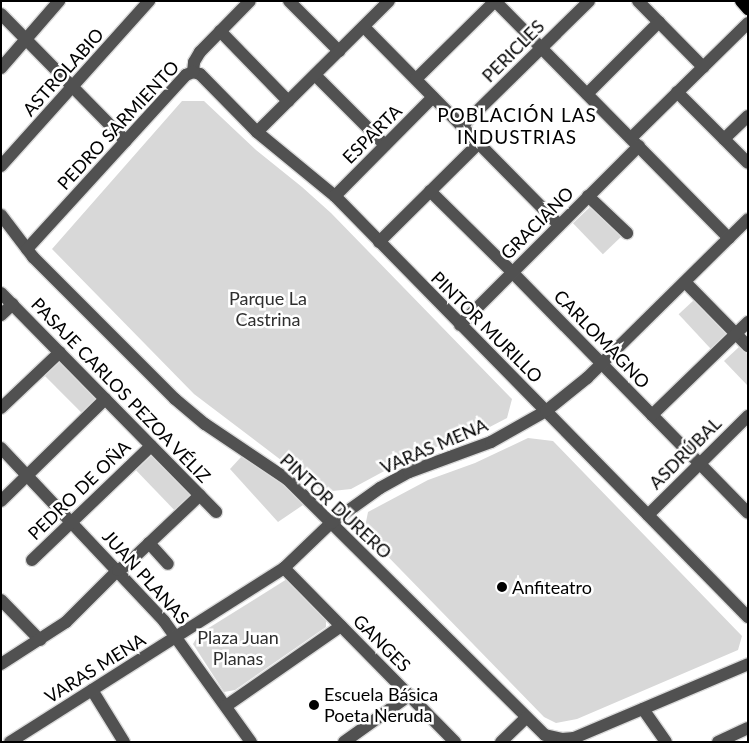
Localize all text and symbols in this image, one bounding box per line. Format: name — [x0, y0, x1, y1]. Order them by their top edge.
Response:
street label: PERICLES — [477, 15, 549, 87]
street label: ASTROLABIO — [18, 24, 108, 120]
street label: PEDRO SARMIENTO — [53, 56, 183, 194]
street label: ESPARTA — [338, 100, 406, 168]
district label: POBLACIÓN LAS INDUSTRIAS — [436, 104, 598, 148]
street label: GRACIANO — [496, 182, 578, 264]
street label: PINTOR MURILLO — [427, 267, 547, 387]
street label: CARLOMAGNO — [550, 285, 654, 393]
park label: Parque La Castrina — [229, 288, 307, 330]
street label: PASAJE CARLOS PEZOA VÉLIZ — [27, 293, 215, 487]
street label: ASDRÚBAL — [644, 412, 726, 494]
street label: VARAS MENA — [377, 414, 491, 478]
street label: PEDRO DE OÑA — [23, 436, 135, 544]
street label: PINTOR DURERO — [276, 449, 396, 563]
street label: JUAN PLANAS — [98, 526, 194, 628]
place label: Anfiteatro — [512, 576, 592, 598]
marker: Anfiteatro — [496, 581, 508, 593]
street label: GANGES — [349, 610, 415, 676]
park label: Plaza Juan Planas — [197, 627, 279, 670]
street label: VARAS MENA — [41, 629, 149, 707]
place label: Escuela Básica Poeta Neruda — [324, 684, 438, 726]
marker: Escuela Básica Poeta Neruda — [308, 699, 320, 711]

